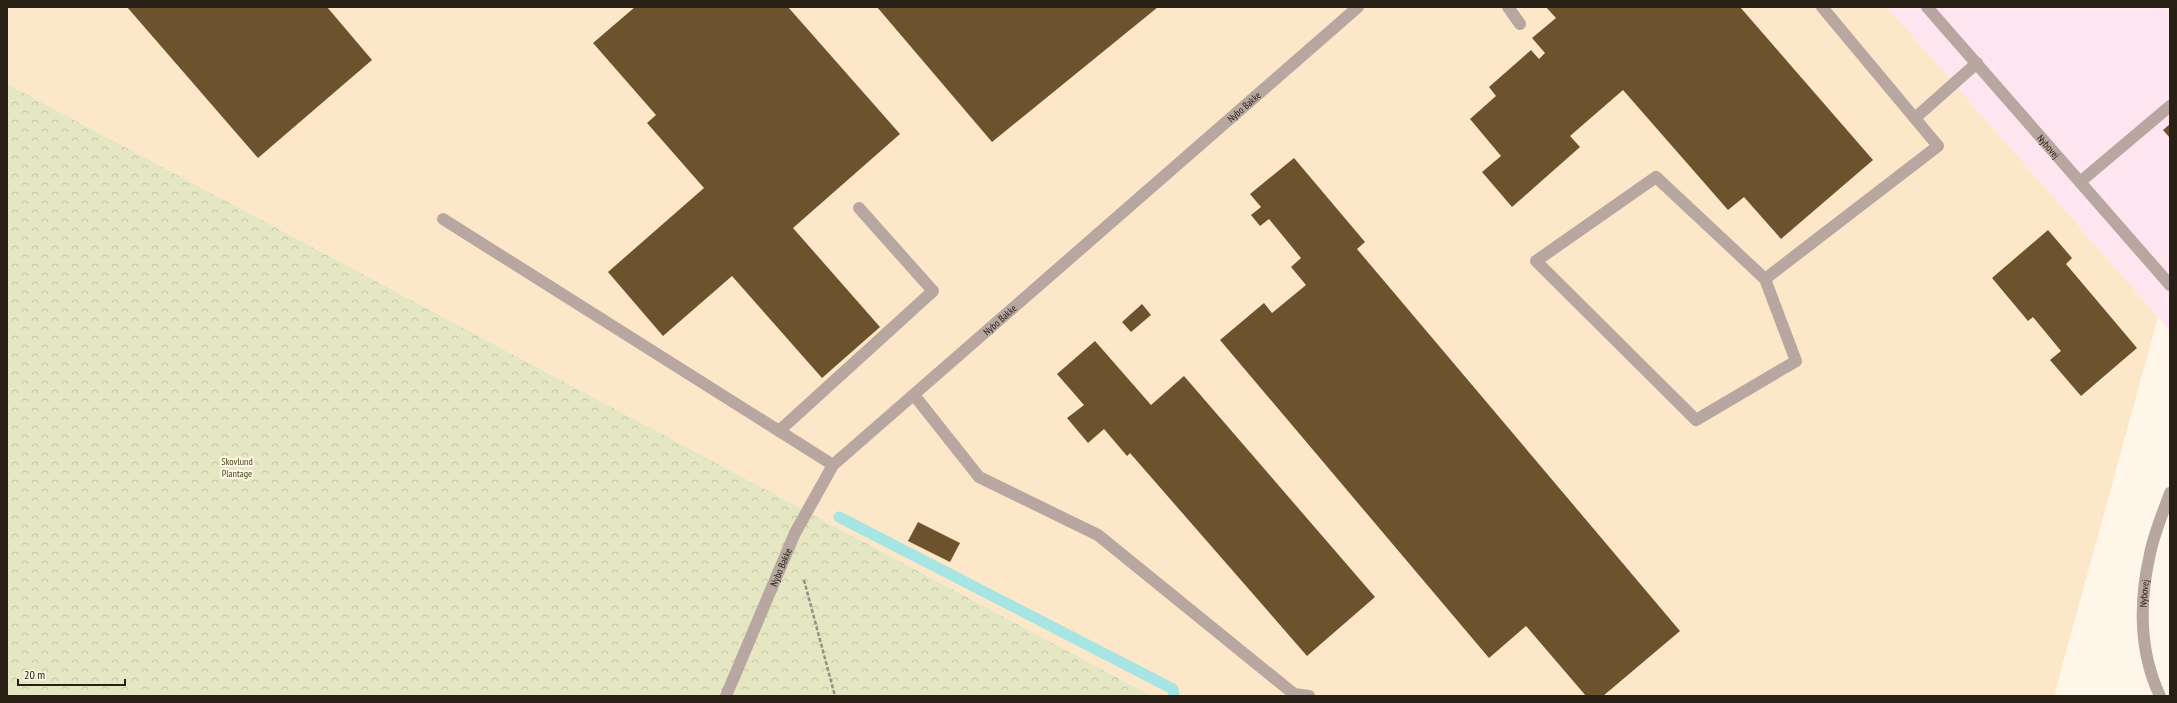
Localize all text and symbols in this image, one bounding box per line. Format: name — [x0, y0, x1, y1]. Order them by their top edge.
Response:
street label: Nybo Bakke — [1224, 88, 1263, 125]
street label: Nybovej — [2035, 131, 2063, 161]
street label: Nybo Bakke — [980, 301, 1019, 338]
park label: Skovlund Plantage — [221, 455, 253, 480]
street label: Nybo Bakke — [767, 546, 794, 588]
street label: Nybovej — [2136, 579, 2152, 608]
scale bar — [18, 661, 125, 687]
text: 20 m — [24, 667, 45, 682]

